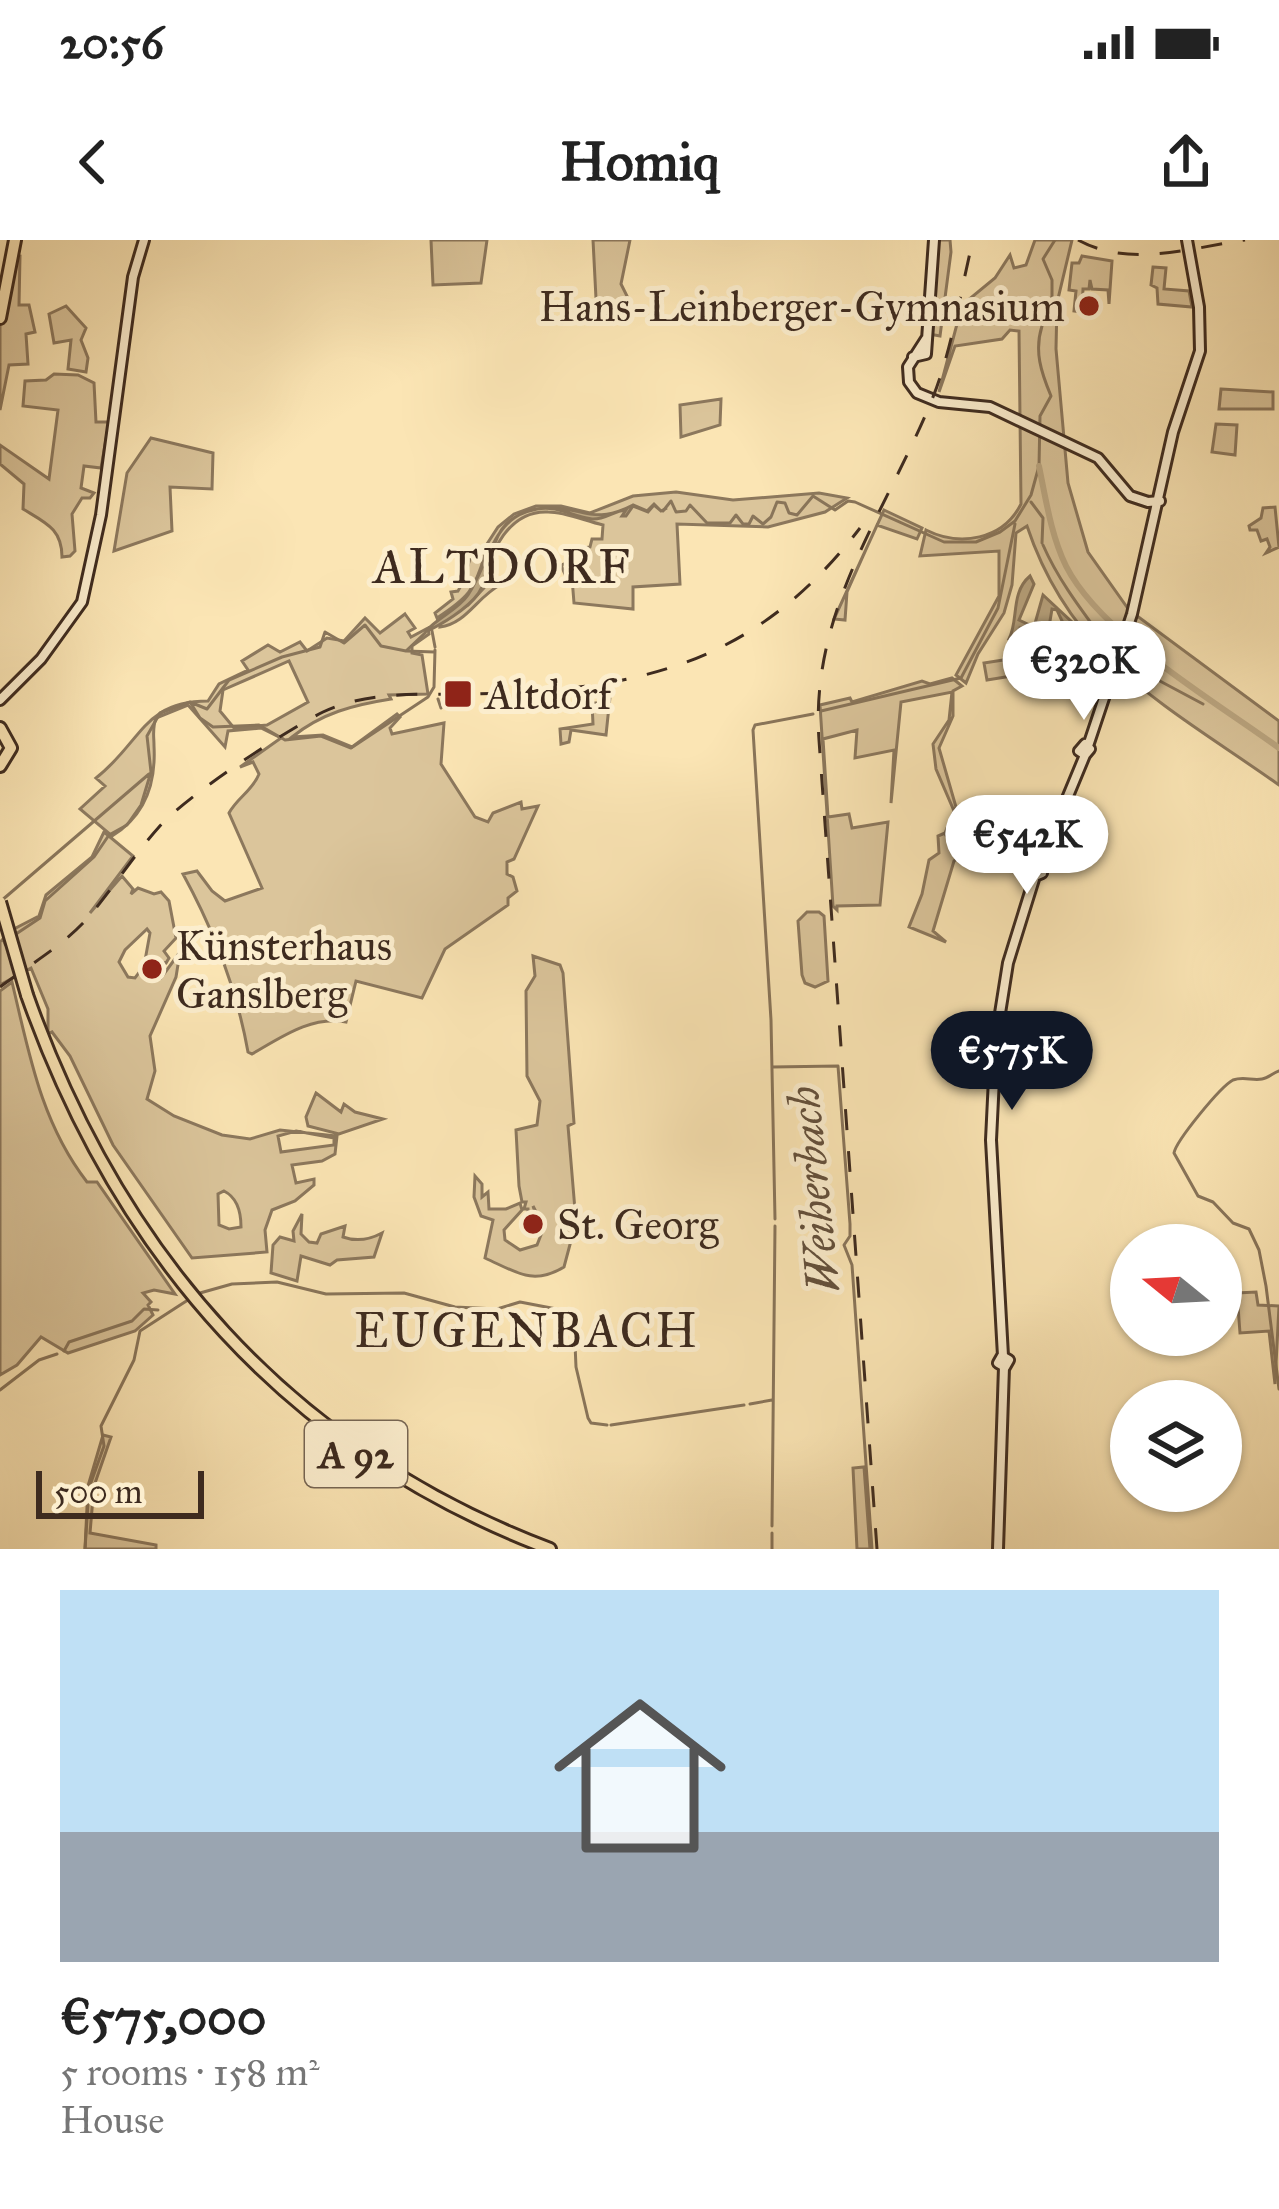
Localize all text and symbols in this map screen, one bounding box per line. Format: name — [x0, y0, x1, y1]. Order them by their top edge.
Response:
text: 20:56 — [60, 15, 164, 70]
icon: back — [60, 129, 126, 195]
text: Homiq — [560, 129, 719, 195]
icon: share — [1153, 129, 1219, 195]
place label: Hans-Leinberger-Gymnasium — [539, 281, 1065, 333]
marker: Hans-Leinberger-Gymnasium — [1076, 293, 1102, 319]
district label: ALTDORF — [371, 537, 633, 596]
pin: €320K — [1000, 621, 1168, 723]
text: €320K — [1030, 636, 1138, 684]
place label: Altdorf — [483, 669, 618, 721]
marker: Altdorf — [442, 678, 474, 710]
pin: €542K — [943, 795, 1111, 897]
text: €542K — [972, 810, 1082, 858]
place label: Künsterhaus Ganslberg — [176, 920, 392, 1020]
marker: Künsterhaus Ganslberg — [139, 956, 165, 982]
pin: €575K — [928, 1011, 1096, 1113]
text: €575K — [958, 1026, 1066, 1074]
water label: Weiherbach — [775, 1084, 852, 1296]
place label: St. Georg — [557, 1199, 719, 1251]
marker: St. Georg — [520, 1211, 546, 1237]
north arrow — [1110, 1224, 1242, 1356]
map controls — [1110, 1224, 1242, 1512]
district label: EUGENBACH — [354, 1301, 700, 1360]
button: layers — [1110, 1380, 1242, 1512]
road number: A 92 — [305, 1421, 407, 1487]
scale bar — [36, 1465, 204, 1518]
text: 500 m — [54, 1472, 143, 1512]
icon: home — [532, 1668, 748, 1884]
text: €575,000 — [60, 1986, 266, 2048]
text: 5 rooms · 158 m² — [60, 2048, 320, 2096]
text: House — [60, 2096, 164, 2144]

